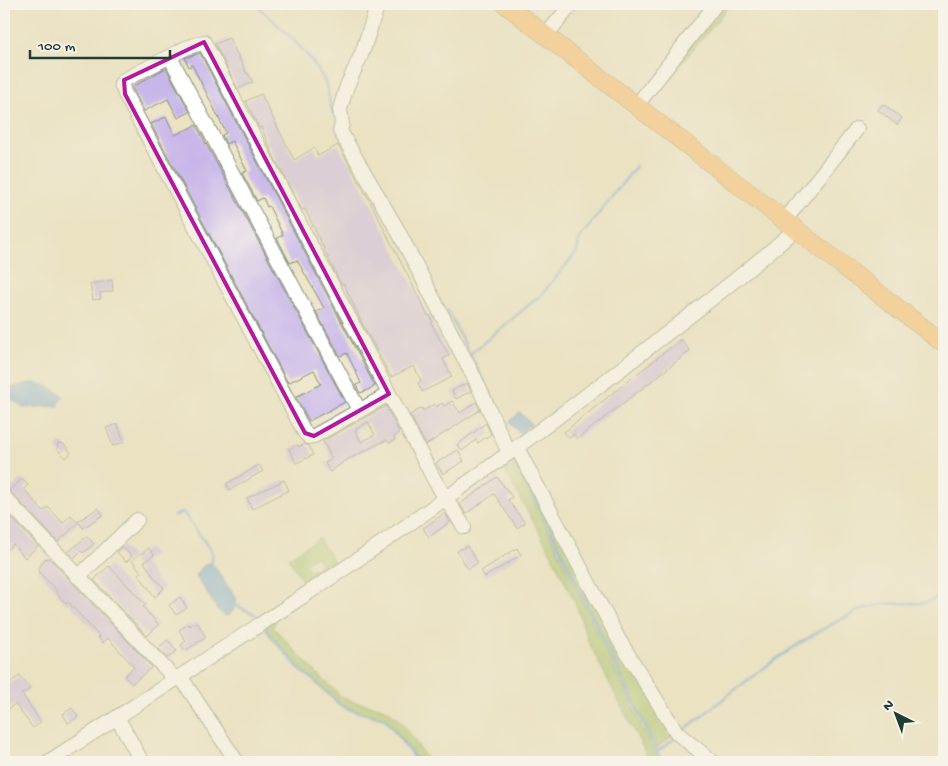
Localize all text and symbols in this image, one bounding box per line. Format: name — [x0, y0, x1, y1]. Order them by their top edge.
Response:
scale bar — [30, 28, 170, 60]
text: 100 m — [37, 38, 76, 56]
north arrow — [870, 688, 920, 738]
text: N — [880, 697, 898, 716]

